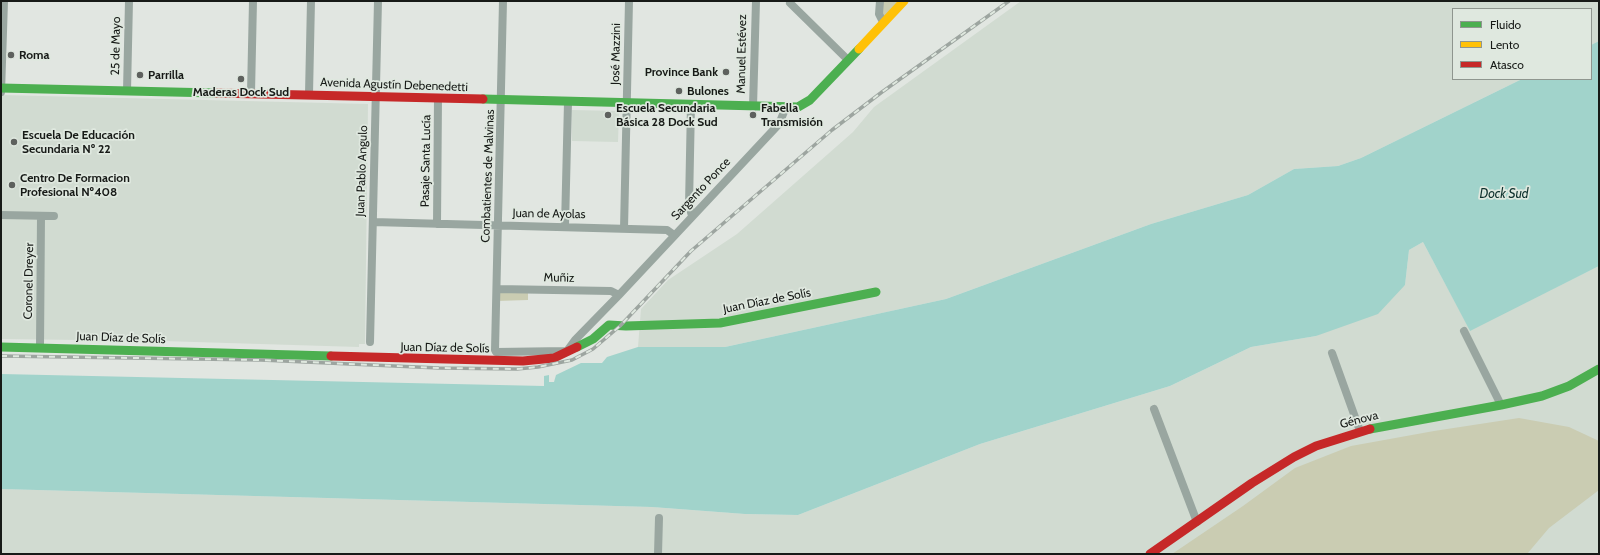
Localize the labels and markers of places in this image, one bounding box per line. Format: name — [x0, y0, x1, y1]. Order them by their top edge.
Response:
place label: Roma — [19, 48, 50, 62]
marker: Roma — [6, 50, 16, 60]
place label: Province Bank — [645, 65, 718, 79]
marker: Province Bank — [721, 67, 731, 77]
place label: Parrilla — [148, 68, 184, 82]
marker: Parrilla — [135, 70, 145, 80]
marker: Maderas Dock Sud — [236, 74, 246, 84]
place label: Bulones — [687, 84, 729, 98]
place label: Maderas Dock Sud — [193, 85, 289, 99]
marker: Bulones — [674, 86, 684, 96]
place label: Escuela Secundaria Básica 28 Dock Sud — [616, 101, 718, 129]
place label: Fabella Transmisión — [761, 101, 823, 129]
marker: Escuela Secundaria Básica 28 Dock Sud — [603, 110, 613, 120]
marker: Fabella Transmisión — [748, 110, 758, 120]
place label: Escuela De Educación Secundaria Nº 22 — [22, 128, 135, 156]
marker: Escuela De Educación Secundaria Nº 22 — [9, 137, 19, 147]
place label: Centro De Formacion Profesional Nº408 — [20, 171, 130, 199]
marker: Centro De Formacion Profesional Nº408 — [7, 180, 17, 190]

